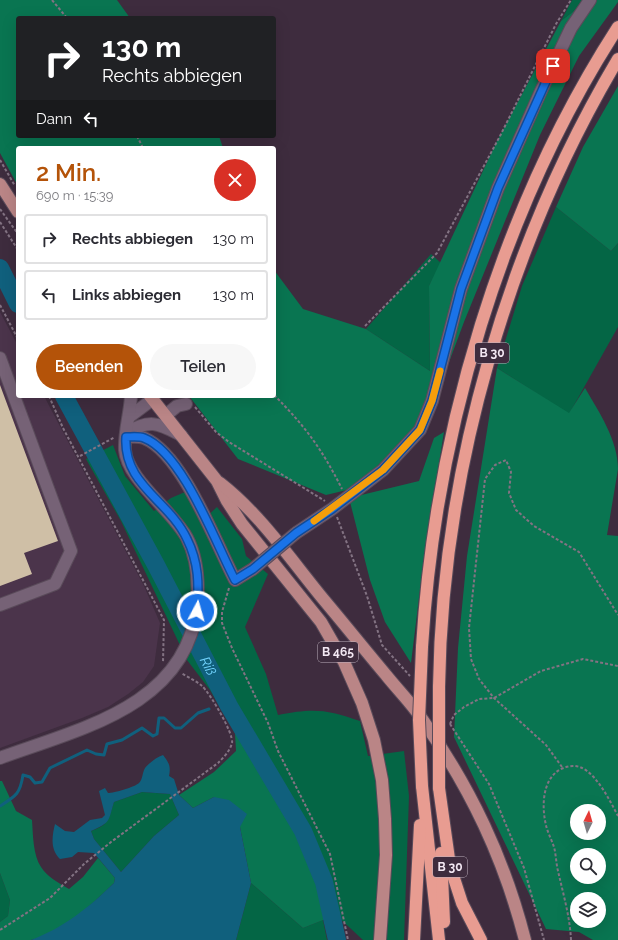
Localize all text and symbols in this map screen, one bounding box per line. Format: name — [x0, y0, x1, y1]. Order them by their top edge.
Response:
text: 130 m — [102, 31, 181, 64]
icon: right — [36, 32, 88, 84]
pin — [536, 49, 570, 83]
icon: arrive — [542, 55, 564, 77]
text: Rechts abbiegen — [102, 65, 242, 86]
icon: left — [80, 108, 102, 130]
text: Dann — [36, 110, 72, 128]
text: 2 Min. — [36, 158, 101, 187]
button: close — [214, 159, 256, 201]
text: 690 m · 15:39 — [36, 188, 113, 203]
icon: right — [38, 228, 60, 250]
text: Rechts abbiegen — [72, 230, 193, 248]
text: 130 m — [213, 230, 254, 248]
icon: left — [38, 284, 60, 306]
text: Links abbiegen — [72, 286, 181, 304]
text: 130 m — [213, 286, 254, 304]
road number: B 30 — [475, 343, 509, 363]
button: Beenden — [36, 344, 142, 390]
button: Teilen — [150, 344, 256, 390]
position arrow — [176, 590, 218, 632]
road number: B 465 — [318, 642, 358, 662]
water label: Riß — [197, 654, 220, 678]
north arrow — [570, 804, 606, 840]
map controls — [570, 804, 606, 928]
button: search — [570, 848, 606, 884]
road number: B 30 — [433, 857, 467, 877]
button: layers — [570, 892, 606, 928]

